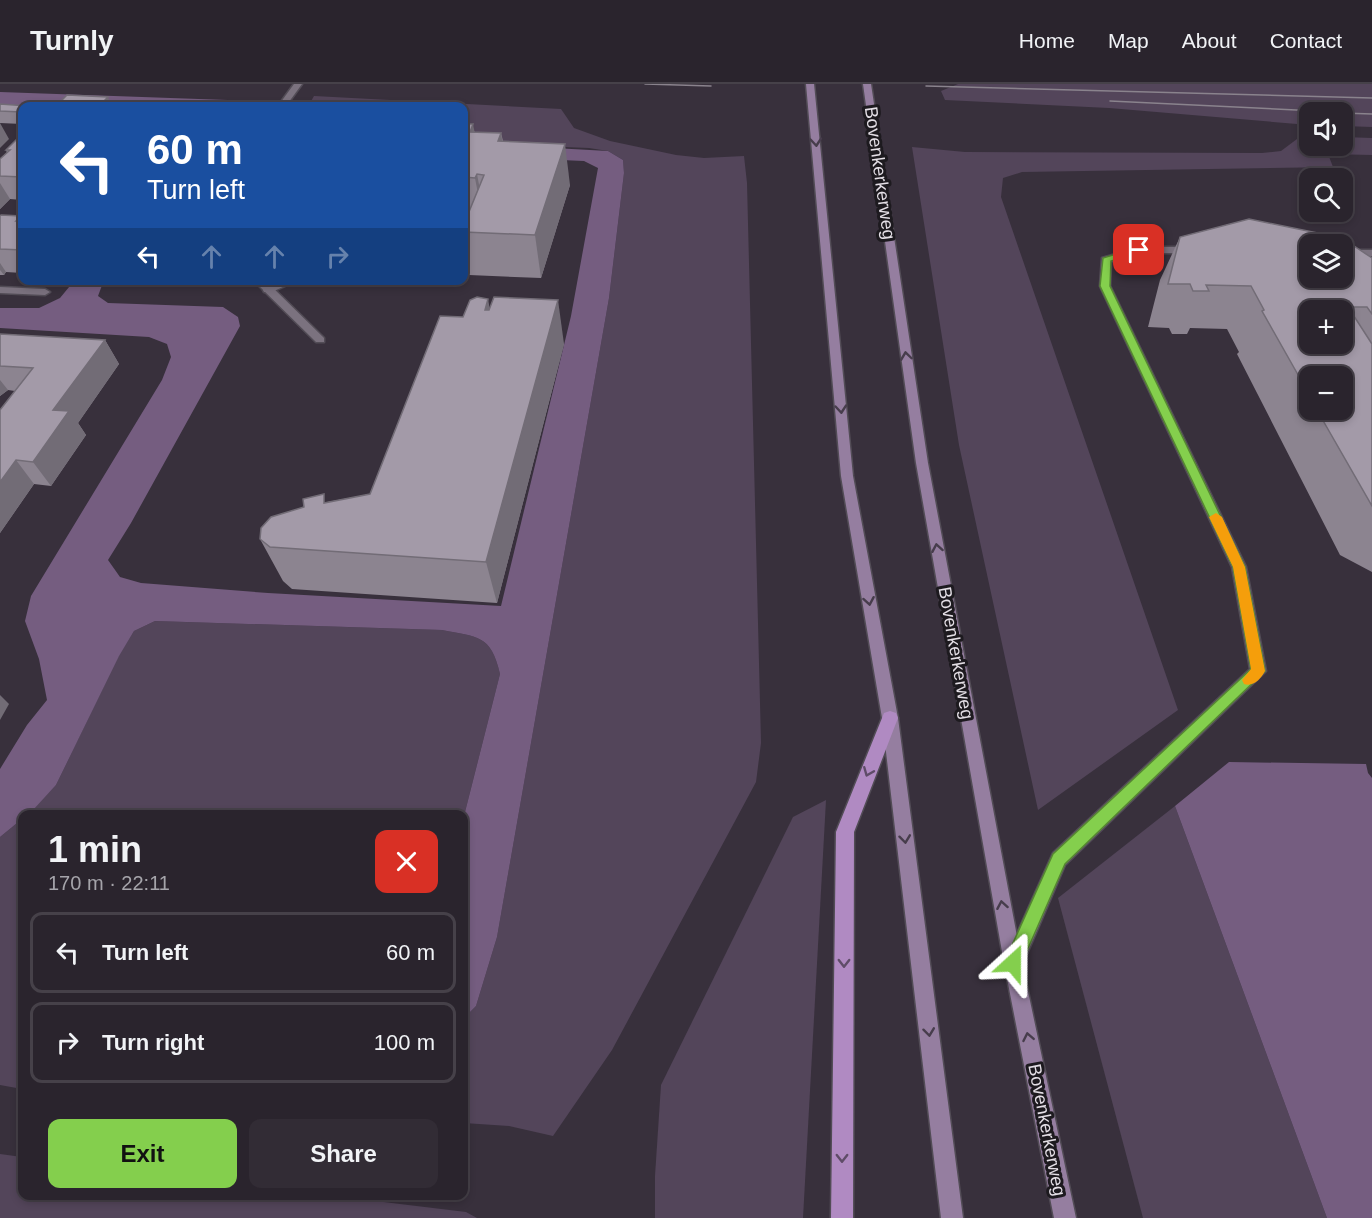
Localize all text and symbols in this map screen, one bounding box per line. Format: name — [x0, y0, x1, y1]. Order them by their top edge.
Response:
text: Turnly — [30, 25, 113, 56]
text: Home — [1019, 29, 1075, 52]
text: Map — [1108, 29, 1149, 52]
text: About — [1182, 29, 1237, 52]
text: Contact — [1270, 29, 1342, 52]
map controls — [1299, 102, 1353, 420]
button: sound — [1299, 102, 1353, 156]
street label: Bovenkerkerweg — [861, 105, 899, 241]
icon: left — [48, 126, 126, 204]
text: 60 m — [147, 126, 243, 173]
one-way arrow — [809, 138, 822, 147]
button: search — [1299, 168, 1353, 222]
text: Turn left — [147, 175, 245, 205]
pin — [1113, 224, 1164, 275]
icon: arrive — [1122, 233, 1155, 266]
button: layers — [1299, 234, 1353, 288]
icon: left — [132, 240, 165, 273]
icon: ahead — [195, 240, 228, 273]
icon: ahead — [258, 240, 291, 273]
icon: right — [321, 240, 354, 273]
button: + — [1299, 300, 1353, 354]
one-way arrow — [901, 351, 913, 360]
button: − — [1299, 366, 1353, 420]
one-way arrow — [834, 404, 847, 413]
one-way arrow — [931, 544, 944, 554]
street label: Bovenkerkerweg — [935, 585, 977, 721]
one-way arrow — [862, 596, 875, 606]
one-way arrow — [863, 767, 876, 777]
text: 1 min — [48, 829, 142, 870]
button: close — [375, 830, 438, 893]
one-way arrow — [898, 834, 911, 843]
text: 170 m · 22:11 — [48, 872, 170, 894]
one-way arrow — [997, 901, 1009, 910]
position arrow — [981, 931, 1045, 995]
icon: left — [51, 936, 84, 969]
text: Turn left — [102, 940, 188, 965]
text: 60 m — [386, 940, 435, 965]
one-way arrow — [838, 958, 850, 967]
icon: right — [51, 1026, 84, 1059]
one-way arrow — [923, 1028, 935, 1037]
text: Turn right — [102, 1030, 204, 1055]
text: 100 m — [374, 1030, 435, 1055]
one-way arrow — [1022, 1032, 1035, 1042]
street label: Bovenkerkerweg — [1024, 1062, 1070, 1198]
button: Exit — [48, 1119, 237, 1188]
button: Share — [249, 1119, 438, 1188]
one-way arrow — [836, 1153, 848, 1162]

